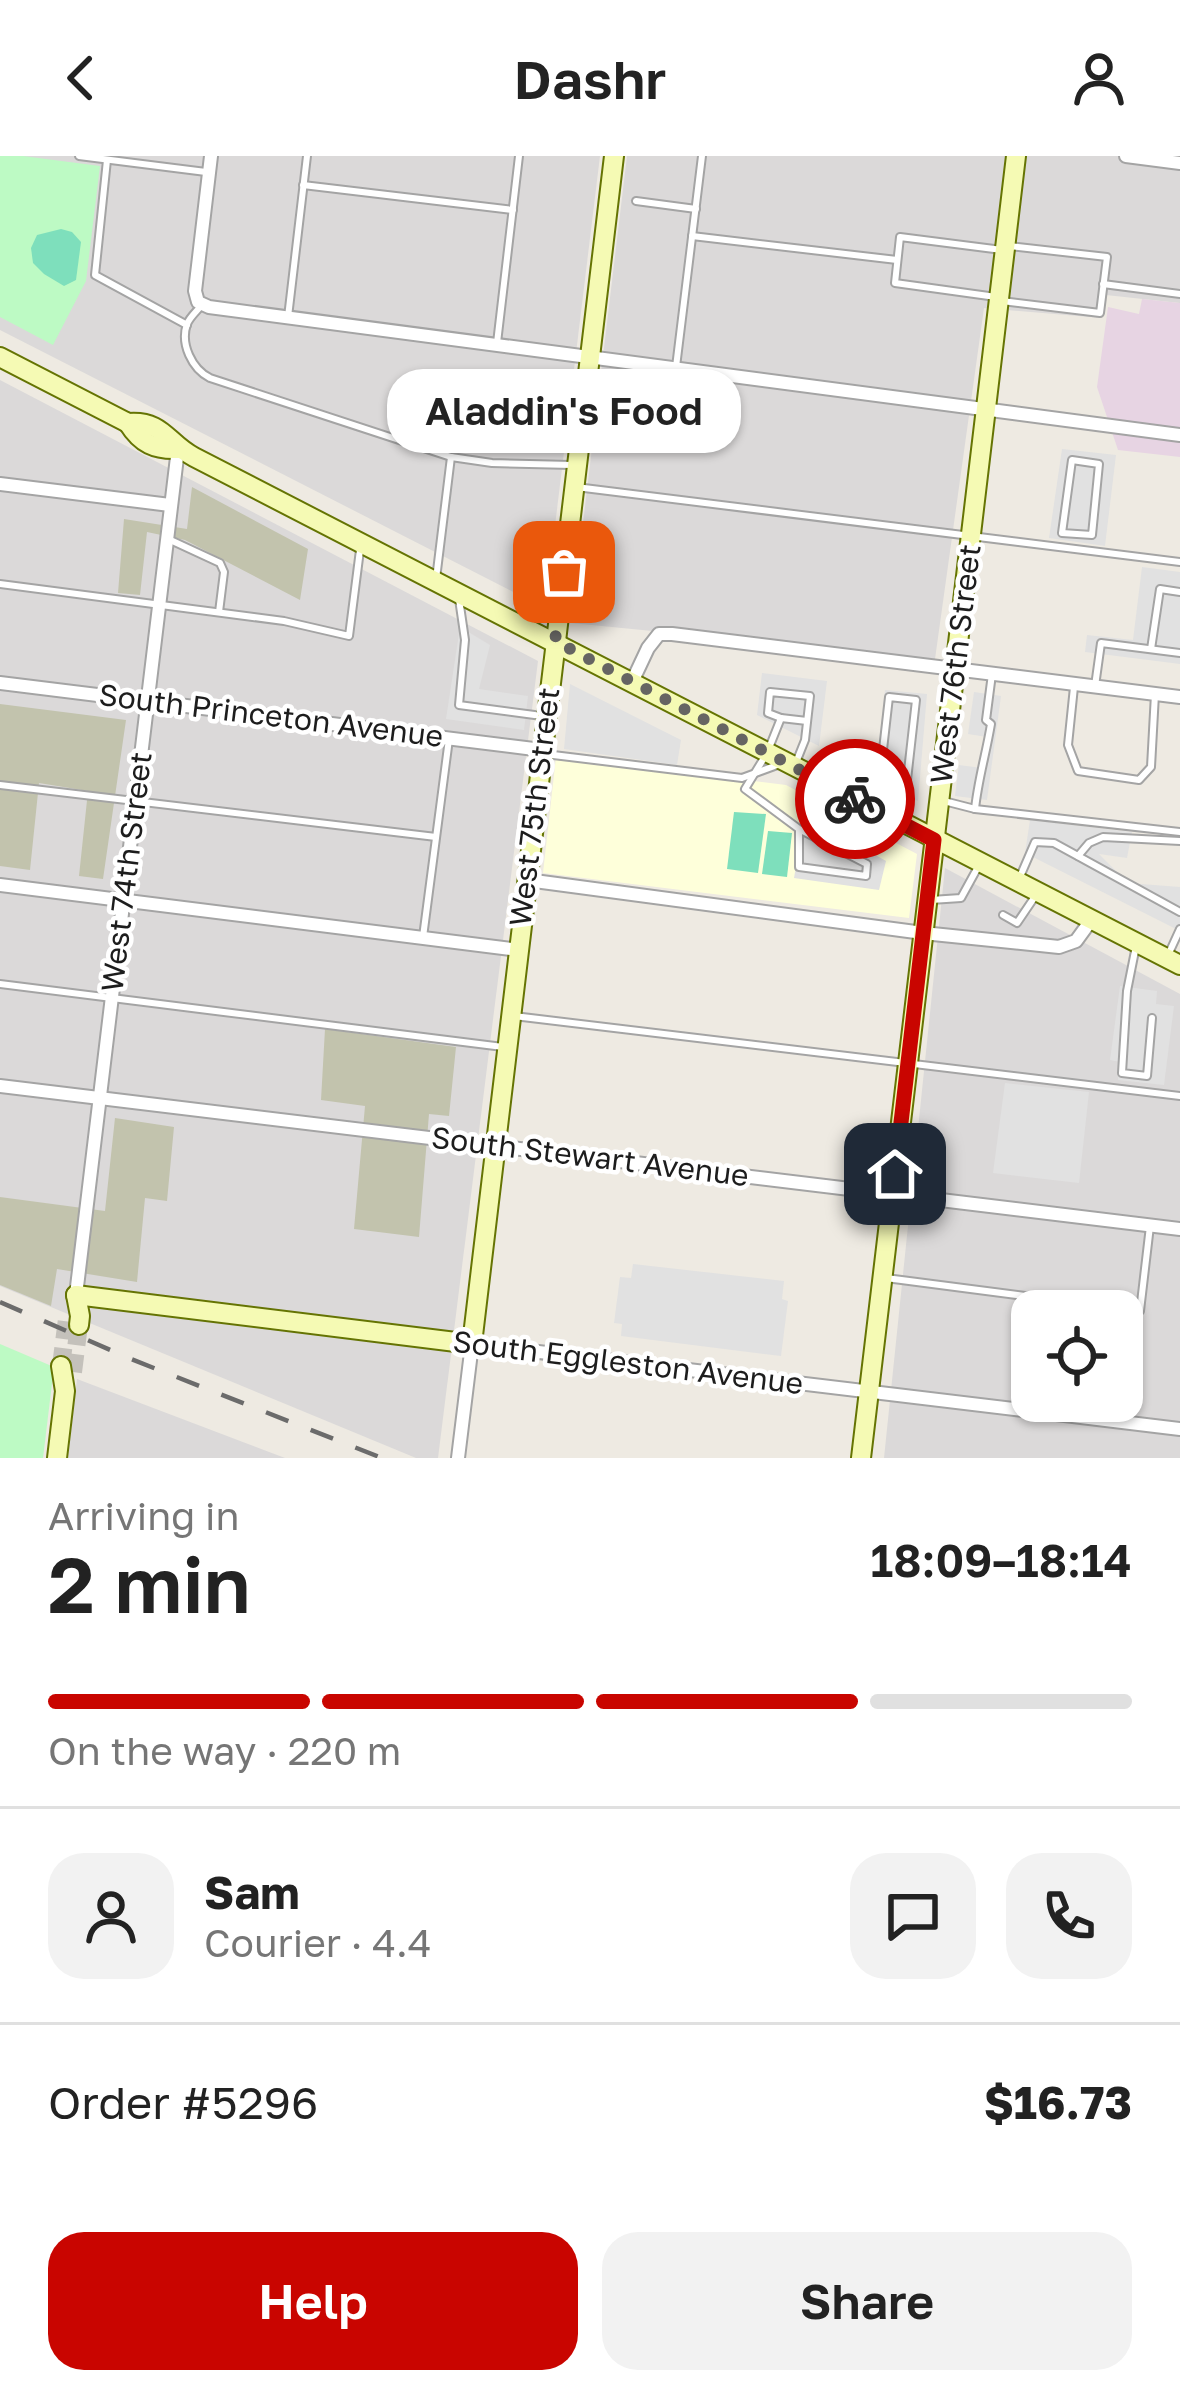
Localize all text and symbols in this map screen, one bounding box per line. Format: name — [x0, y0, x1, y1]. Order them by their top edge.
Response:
icon: back — [48, 45, 114, 111]
icon: person — [1066, 45, 1132, 111]
text: Dashr — [514, 46, 666, 111]
callout: Aladdin's Food — [387, 368, 741, 452]
text: Aladdin's Food — [425, 387, 703, 434]
pin — [513, 521, 615, 623]
icon: bag — [531, 539, 597, 605]
street label: West 76th Street — [922, 542, 988, 786]
street label: South Princeton Avenue — [97, 676, 445, 754]
street label: West 75th Street — [501, 685, 567, 928]
courier — [795, 739, 915, 859]
street label: West 74th Street — [93, 750, 159, 994]
icon: bike — [822, 766, 888, 832]
street label: South Stewart Avenue — [429, 1119, 751, 1193]
pin — [844, 1123, 946, 1225]
icon: home — [862, 1141, 928, 1207]
map controls — [1011, 1290, 1143, 1422]
button: locate — [1011, 1290, 1143, 1422]
street label: South Eggleston Avenue — [451, 1323, 805, 1401]
text: Arriving in — [48, 1492, 239, 1539]
text: 18:09–18:14 — [871, 1533, 1132, 1587]
text: 2 min — [48, 1537, 251, 1630]
text: On the way · 220 m — [48, 1727, 401, 1774]
button: person — [48, 1853, 174, 1979]
button: chat — [850, 1853, 976, 1979]
button: phone — [1006, 1853, 1132, 1979]
text: Sam — [204, 1865, 300, 1919]
text: Courier · 4.4 — [204, 1919, 432, 1966]
text: Order #5296 — [48, 2075, 318, 2129]
text: $16.73 — [984, 2075, 1132, 2129]
button: Help — [48, 2232, 578, 2370]
button: Share — [602, 2232, 1132, 2370]

